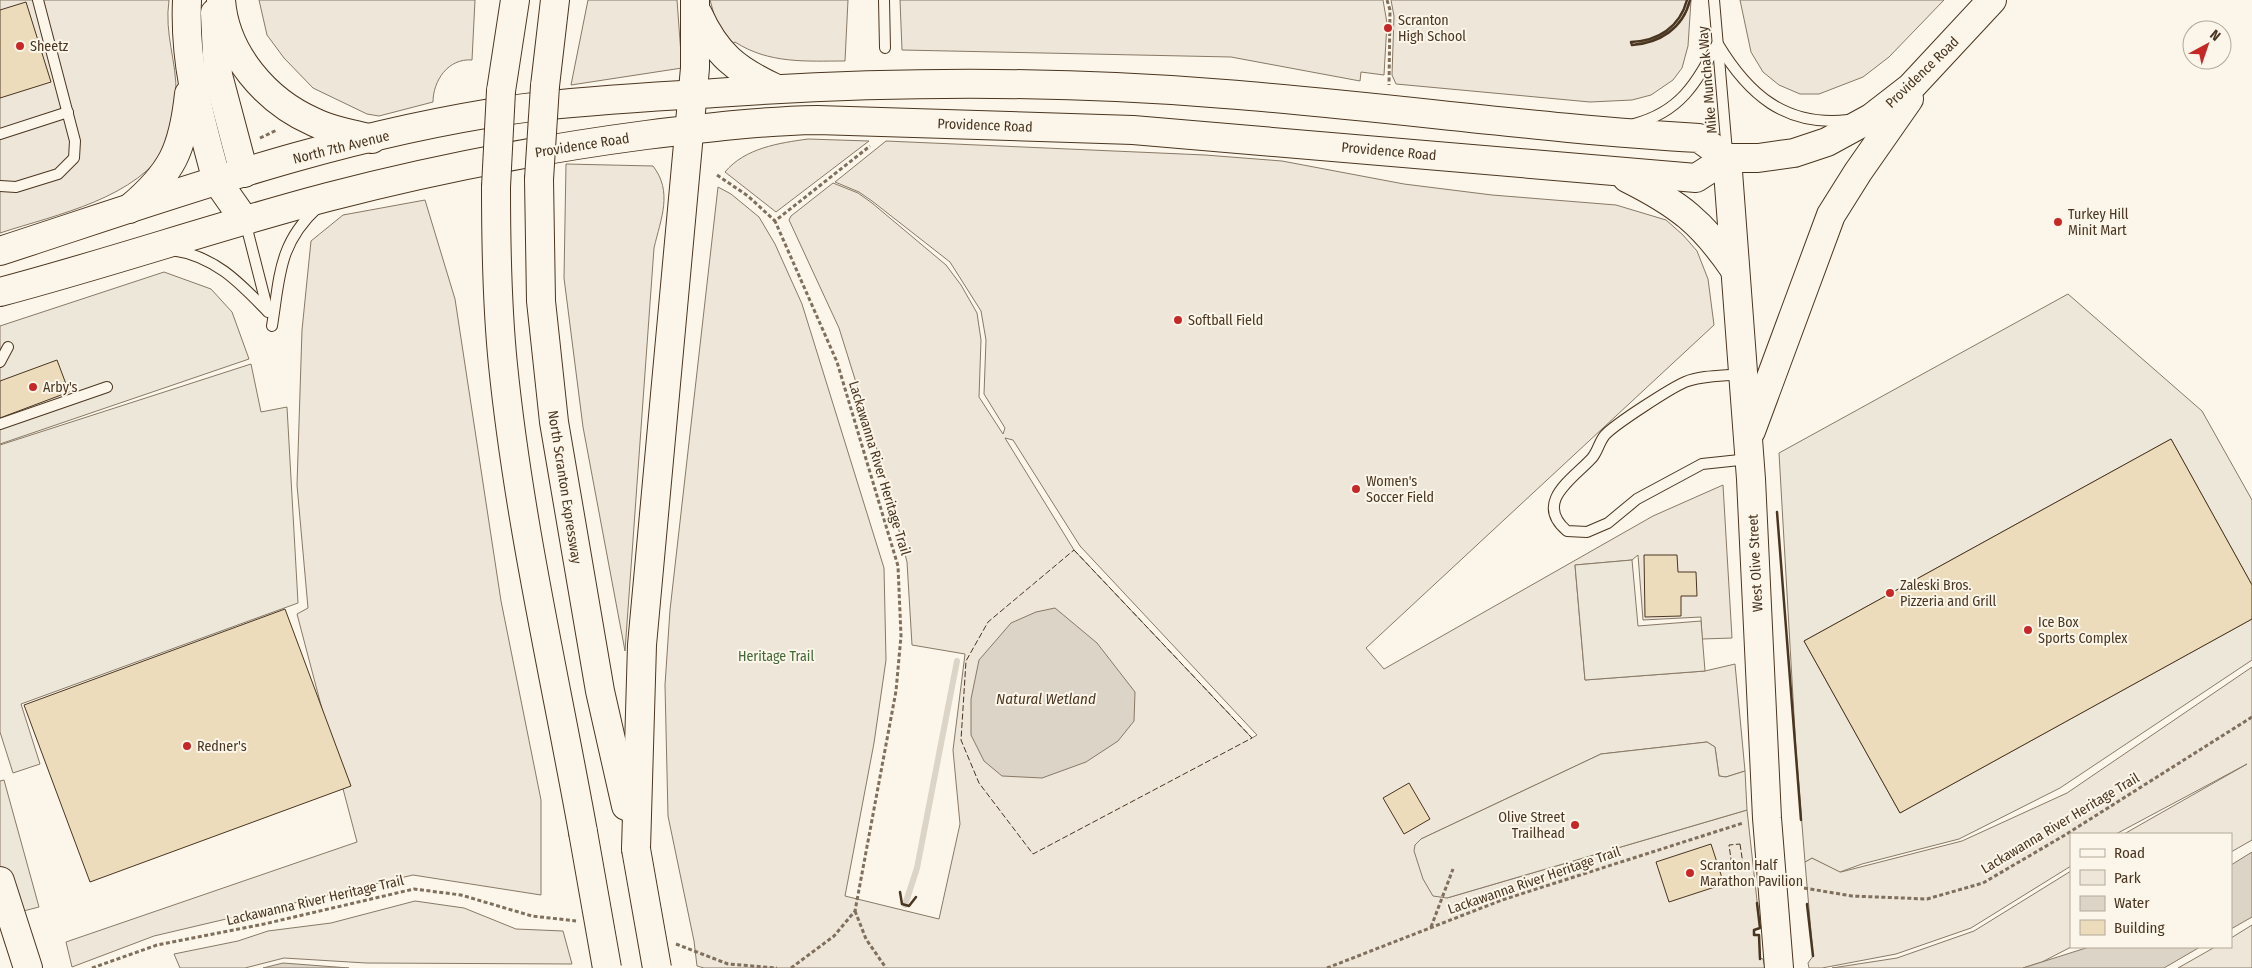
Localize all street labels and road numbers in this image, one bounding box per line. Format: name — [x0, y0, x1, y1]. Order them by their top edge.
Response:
street label: Mike Munchak Way — [1694, 25, 1721, 134]
street label: Providence Road — [1882, 33, 1963, 112]
street label: Providence Road — [937, 115, 1033, 136]
street label: North 7th Avenue — [291, 127, 391, 168]
street label: Providence Road — [534, 130, 631, 161]
street label: Providence Road — [1341, 139, 1437, 164]
street label: Lackawanna River Heritage Trail — [845, 379, 914, 558]
street label: North Scranton Expressway — [544, 409, 585, 566]
street label: West Olive Street — [1744, 513, 1767, 612]
street label: Lackawanna River Heritage Trail — [1978, 769, 2143, 877]
street label: Lackawanna River Heritage Trail — [1446, 843, 1623, 918]
street label: Lackawanna River Heritage Trail — [225, 872, 406, 929]

